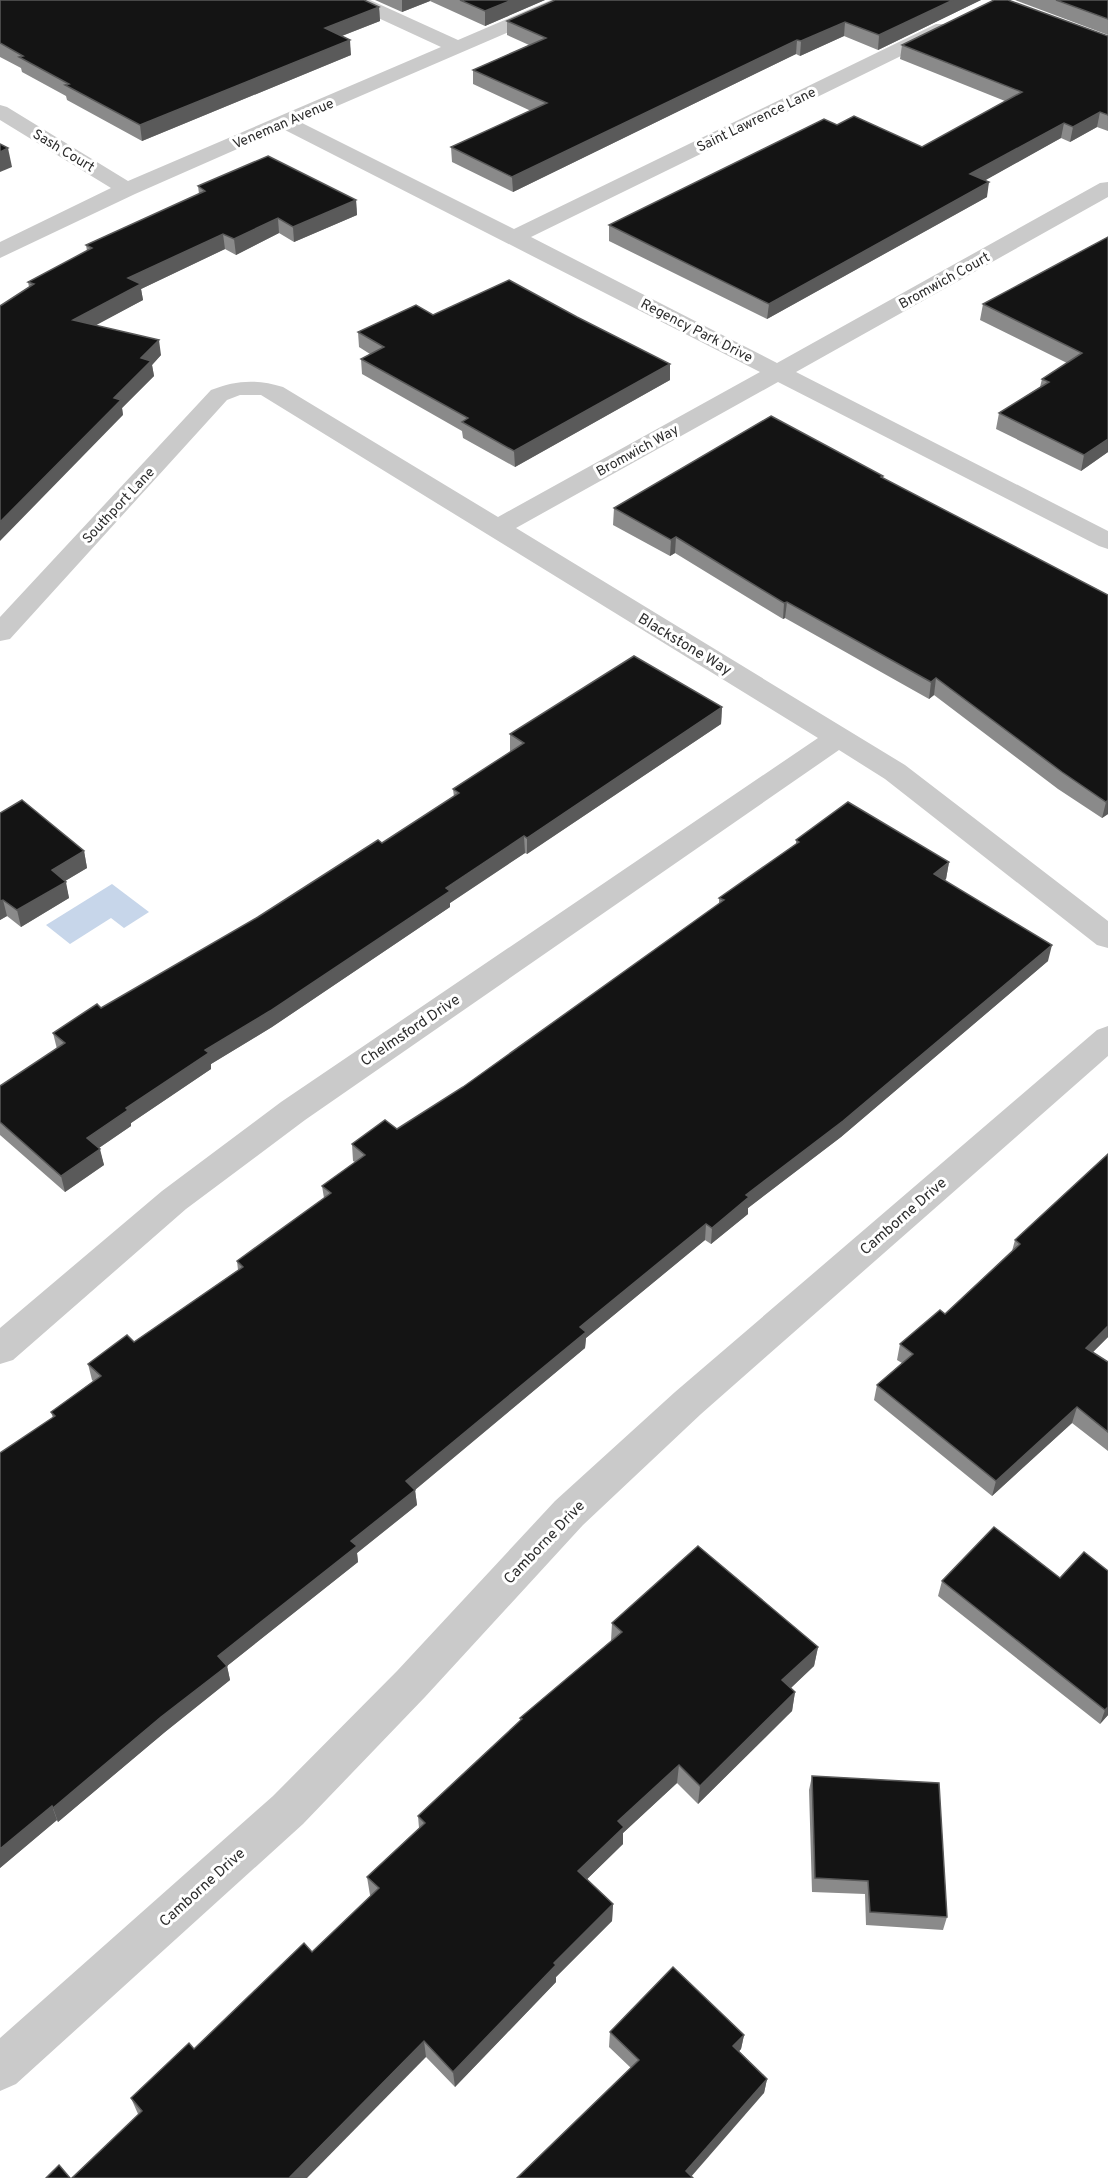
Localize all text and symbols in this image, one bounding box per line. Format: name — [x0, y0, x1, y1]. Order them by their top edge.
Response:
street label: Saint Lawrence Lane — [694, 84, 819, 157]
street label: Veneman Avenue — [231, 95, 337, 153]
street label: Sash Court — [29, 126, 97, 176]
street label: Bromwich Court — [896, 249, 993, 313]
street label: Regency Park Drive — [637, 296, 755, 367]
street label: Bromwich Way — [594, 422, 682, 481]
street label: Southport Lane — [79, 464, 159, 548]
street label: Blackstone Way — [634, 610, 734, 681]
street label: Chelmsford Drive — [358, 991, 464, 1072]
street label: Camborne Drive — [857, 1174, 951, 1260]
street label: Camborne Drive — [500, 1497, 590, 1589]
street label: Camborne Drive — [156, 1845, 250, 1932]

